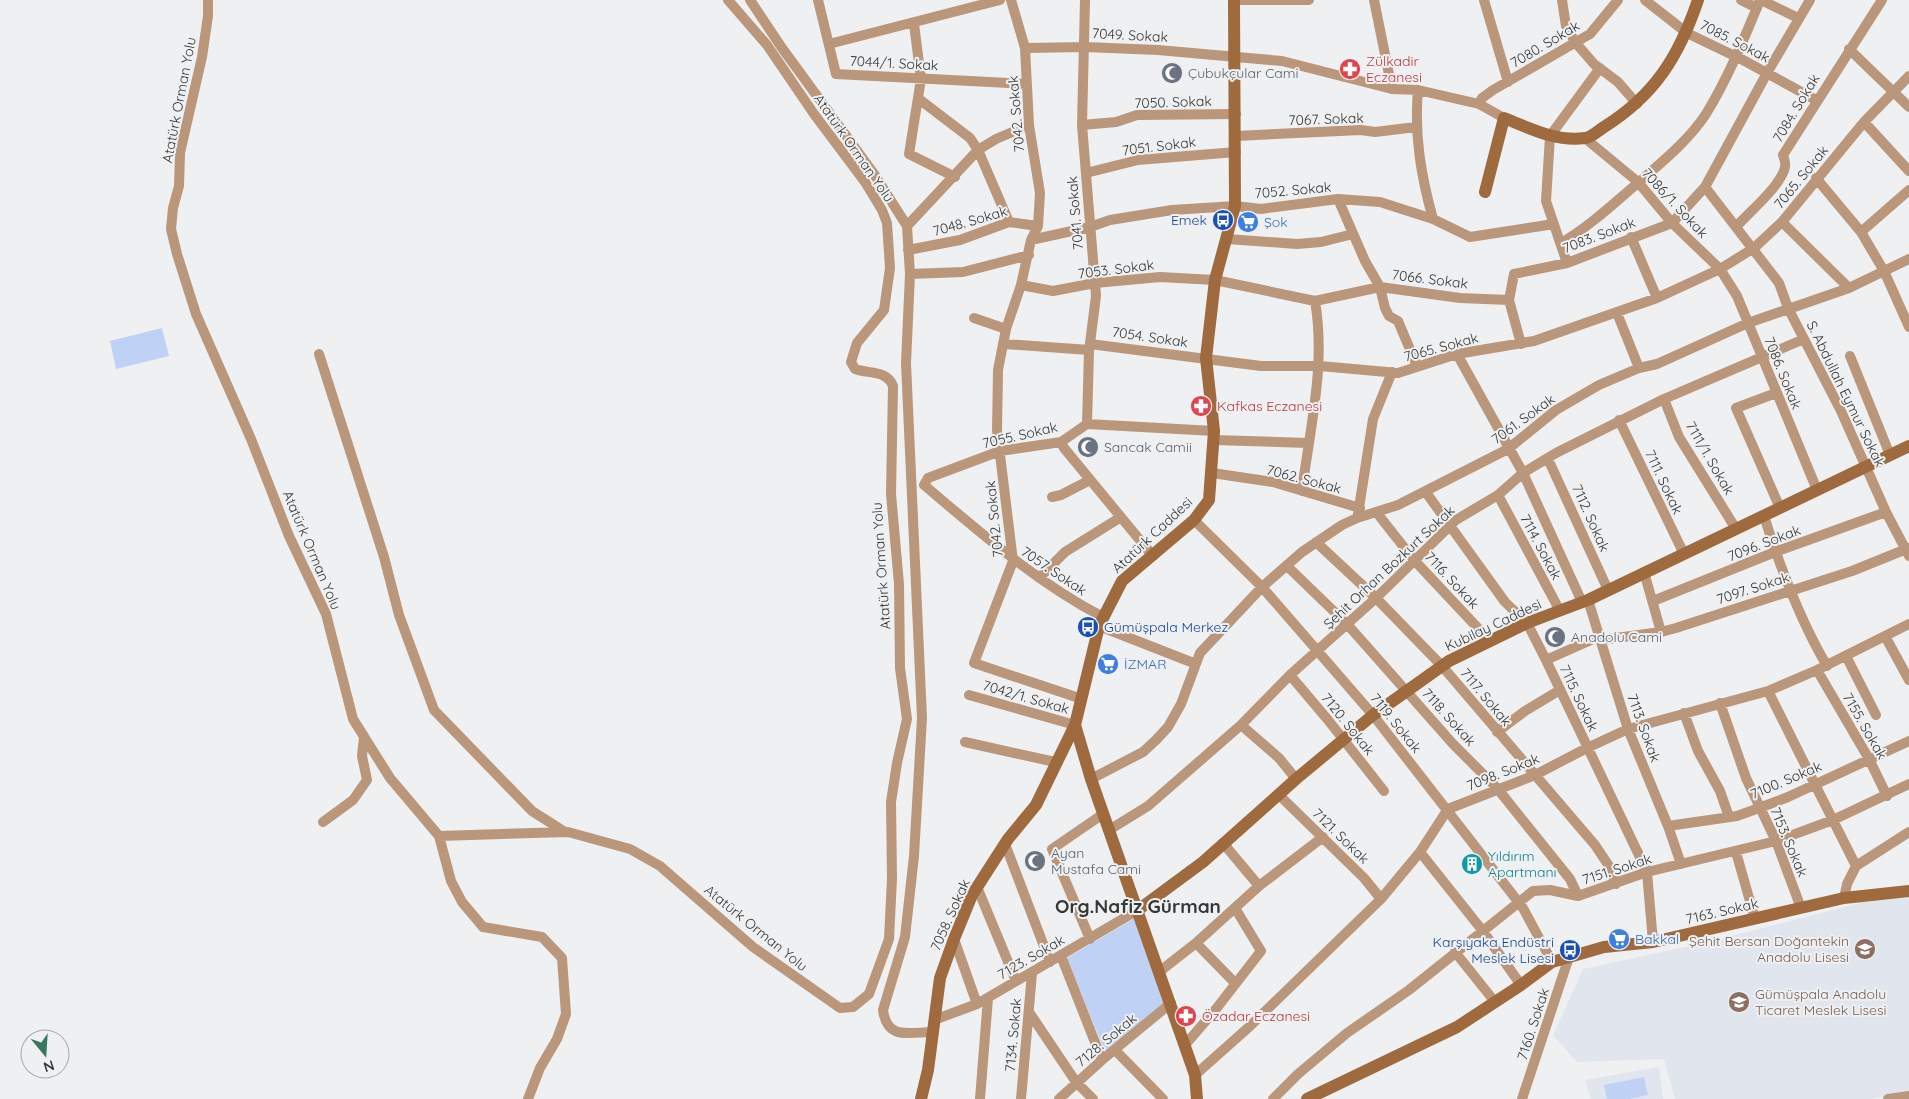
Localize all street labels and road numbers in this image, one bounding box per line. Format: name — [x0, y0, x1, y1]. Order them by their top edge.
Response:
street label: 7080. Sokak — [1507, 16, 1583, 72]
street label: 7085. Sokak — [1697, 16, 1773, 66]
street label: 7049. Sokak — [1092, 24, 1168, 46]
street label: Atatürk Orman Yolu — [158, 36, 200, 164]
street label: 7044/1. Sokak — [849, 52, 939, 74]
street label: 7084. Sokak — [1769, 71, 1823, 145]
street label: 7042. Sokak — [1004, 75, 1028, 153]
street label: Atatürk Orman Yolu — [810, 91, 898, 205]
street label: 7050. Sokak — [1134, 92, 1212, 112]
street label: 7067. Sokak — [1288, 109, 1364, 129]
street label: 7051. Sokak — [1121, 133, 1197, 159]
street label: 7065. Sokak — [1770, 142, 1832, 212]
street label: 7086/1. Sokak — [1638, 164, 1712, 242]
street label: 7041. Sokak — [1063, 175, 1087, 251]
street label: 7052. Sokak — [1254, 178, 1332, 202]
street label: 7048. Sokak — [931, 202, 1009, 240]
street label: 7083. Sokak — [1560, 213, 1638, 257]
street label: 7053. Sokak — [1077, 255, 1155, 283]
street label: 7066. Sokak — [1391, 265, 1469, 293]
street label: S. Abdullah Eymur Sokak — [1803, 318, 1889, 470]
street label: 7054. Sokak — [1111, 323, 1189, 351]
street label: 7065. Sokak — [1402, 328, 1480, 366]
street label: 7086. Sokak — [1760, 334, 1806, 412]
street label: 7061. Sokak — [1488, 390, 1558, 448]
street label: 7055. Sokak — [981, 418, 1059, 452]
street label: 7111/1. Sokak — [1682, 418, 1738, 498]
street label: 7111. Sokak — [1641, 447, 1687, 517]
street label: 7062. Sokak — [1265, 460, 1343, 498]
street label: 7042. Sokak — [981, 480, 1007, 558]
street label: 7112. Sokak — [1568, 481, 1614, 555]
street label: Atatürk Orman Yolu — [279, 488, 345, 612]
street label: Atatürk Caddesi — [1108, 493, 1196, 577]
street label: Şehit Orhan Bozkurt Sokak — [1320, 501, 1458, 633]
street label: Atatürk Orman Yolu — [868, 502, 894, 630]
street label: 7114. Sokak — [1516, 511, 1566, 583]
street label: 7096. Sokak — [1725, 521, 1803, 565]
street label: 7057. Sokak — [1018, 542, 1090, 600]
street label: 7116. Sokak — [1421, 548, 1483, 612]
street label: 7097. Sokak — [1714, 568, 1792, 608]
street label: Kubilay Caddesi — [1442, 595, 1544, 655]
street label: 7115. Sokak — [1556, 662, 1602, 734]
street label: 7117. Sokak — [1456, 664, 1516, 730]
street label: 7042/1. Sokak — [981, 676, 1071, 718]
street label: 7118. Sokak — [1418, 684, 1480, 750]
street label: 7120. Sokak — [1317, 689, 1379, 759]
street label: 7155. Sokak — [1839, 689, 1891, 763]
street label: 7119. Sokak — [1366, 690, 1426, 756]
street label: 7113. Sokak — [1623, 691, 1665, 765]
street label: 7098. Sokak — [1464, 749, 1542, 795]
street label: 7100. Sokak — [1748, 757, 1824, 803]
street label: 7121. Sokak — [1309, 804, 1373, 868]
street label: 7153. Sokak — [1766, 804, 1812, 880]
street label: 7151. Sokak — [1580, 849, 1654, 889]
street label: 7058. Sokak — [926, 876, 974, 954]
street label: Atatürk Orman Yolu — [701, 881, 811, 975]
street label: 7163. Sokak — [1684, 894, 1760, 928]
street label: 7123. Sokak — [994, 931, 1068, 983]
street label: 7160. Sokak — [1513, 986, 1553, 1062]
street label: 7134. Sokak — [1001, 997, 1025, 1073]
street label: 7128. Sokak — [1072, 1009, 1140, 1071]

